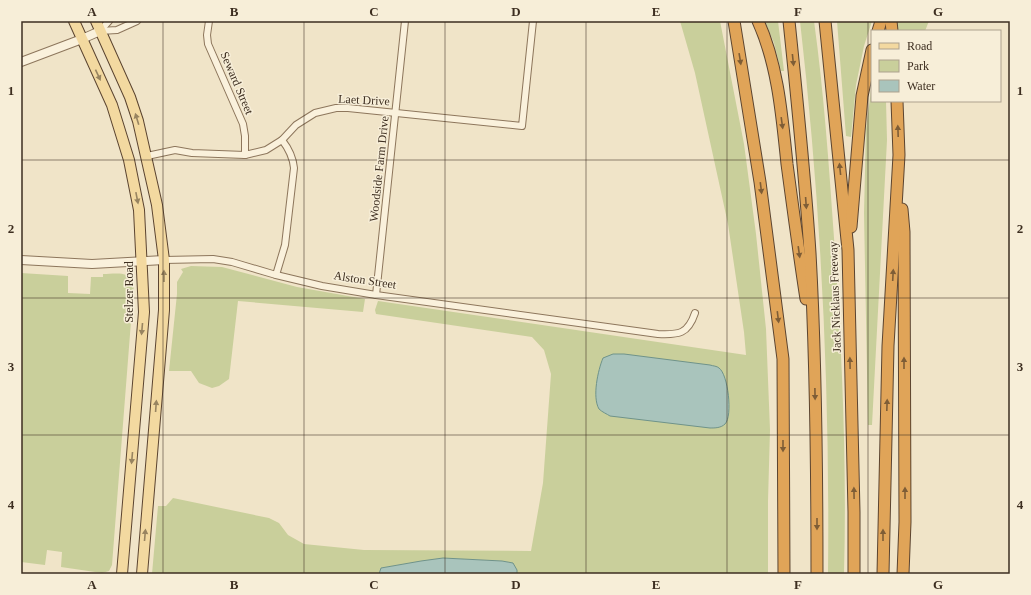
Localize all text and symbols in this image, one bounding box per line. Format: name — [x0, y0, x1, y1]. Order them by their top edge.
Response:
text: A — [87, 4, 97, 19]
text: B — [230, 4, 239, 19]
text: C — [369, 4, 379, 19]
text: D — [511, 4, 521, 19]
text: E — [652, 4, 660, 19]
text: F — [794, 4, 802, 19]
text: G — [933, 4, 943, 19]
legend — [871, 30, 1001, 102]
text: Road — [907, 39, 932, 53]
street label: Seward Street — [217, 49, 257, 117]
one-way arrow — [738, 53, 744, 66]
one-way arrow — [790, 54, 796, 66]
text: Park — [907, 59, 929, 73]
one-way arrow — [95, 69, 101, 81]
text: Water — [907, 79, 935, 93]
text: 1 — [8, 83, 14, 98]
text: 1 — [1017, 83, 1023, 98]
street label: Laet Drive — [338, 92, 390, 108]
one-way arrow — [134, 112, 140, 124]
street label: Woodside Farm Drive — [366, 115, 392, 223]
one-way arrow — [779, 117, 785, 129]
one-way arrow — [894, 125, 901, 137]
one-way arrow — [837, 163, 843, 175]
one-way arrow — [758, 182, 764, 194]
one-way arrow — [134, 192, 140, 205]
one-way arrow — [803, 197, 809, 209]
text: 2 — [8, 221, 14, 236]
text: 2 — [1017, 221, 1023, 236]
street label: Jack Nicklaus Freeway — [826, 241, 844, 353]
one-way arrow — [796, 246, 802, 258]
street label: Stelzer Road — [122, 261, 136, 323]
street label: Alston Street — [333, 268, 398, 292]
one-way arrow — [890, 268, 896, 281]
one-way arrow — [161, 269, 167, 282]
one-way arrow — [775, 311, 781, 323]
one-way arrow — [139, 323, 146, 335]
one-way arrow — [847, 356, 853, 369]
one-way arrow — [901, 356, 907, 369]
text: 3 — [8, 359, 15, 374]
text: 3 — [1017, 359, 1024, 374]
one-way arrow — [812, 388, 818, 401]
one-way arrow — [883, 399, 890, 411]
one-way arrow — [152, 400, 159, 412]
one-way arrow — [780, 440, 786, 453]
one-way arrow — [128, 452, 135, 464]
one-way arrow — [902, 486, 908, 499]
one-way arrow — [850, 487, 857, 499]
text: 4 — [8, 497, 15, 512]
text: 4 — [1017, 497, 1024, 512]
one-way arrow — [814, 518, 820, 531]
one-way arrow — [880, 528, 886, 541]
one-way arrow — [142, 529, 149, 541]
text: A — [87, 577, 97, 592]
text: B — [230, 577, 239, 592]
text: C — [369, 577, 379, 592]
text: D — [511, 577, 521, 592]
text: E — [652, 577, 660, 592]
text: F — [794, 577, 802, 592]
text: G — [933, 577, 943, 592]

